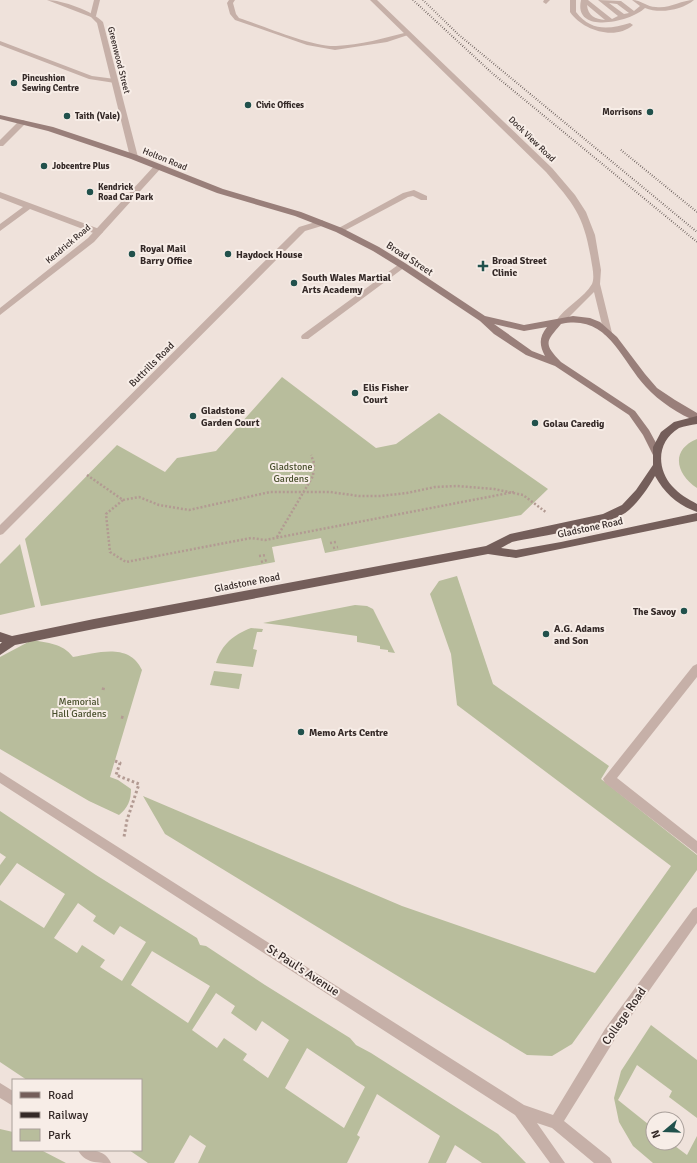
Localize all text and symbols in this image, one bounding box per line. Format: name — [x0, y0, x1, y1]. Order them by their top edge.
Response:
street label: Greenwood Street — [105, 25, 132, 95]
place label: Pincushion Sewing Centre — [22, 73, 79, 94]
marker: Pincushion Sewing Centre — [9, 78, 19, 88]
marker: Civic Offices — [243, 100, 253, 110]
place label: Civic Offices — [256, 100, 304, 111]
place label: Morrisons — [602, 107, 642, 118]
marker: Morrisons — [645, 107, 655, 117]
marker: Taith (Vale) — [62, 111, 72, 121]
place label: Taith (Vale) — [75, 111, 120, 122]
street label: Dock View Road — [506, 114, 558, 165]
street label: Holton Road — [141, 146, 189, 173]
marker: Jobcentre Plus — [39, 161, 49, 171]
place label: Jobcentre Plus — [52, 161, 110, 172]
place label: Kendrick Road Car Park — [98, 182, 153, 203]
marker: Kendrick Road Car Park — [85, 187, 95, 197]
street label: Kendrick Road — [44, 222, 93, 266]
street label: Broad Street — [384, 239, 435, 279]
place label: Royal Mail Barry Office — [140, 243, 192, 267]
marker: Royal Mail Barry Office — [127, 249, 137, 259]
marker: Haydock House — [223, 249, 233, 259]
place label: Haydock House — [236, 249, 303, 261]
place label: Broad Street Clinic — [492, 255, 547, 279]
marker: Broad Street Clinic — [477, 260, 489, 272]
place label: South Wales Martial Arts Academy — [302, 272, 391, 296]
marker: South Wales Martial Arts Academy — [289, 278, 299, 288]
street label: Buttrills Road — [127, 340, 177, 390]
place label: Elis Fisher Court — [363, 382, 409, 406]
marker: Elis Fisher Court — [350, 388, 360, 398]
place label: Gladstone Garden Court — [201, 405, 260, 429]
marker: Gladstone Garden Court — [188, 411, 198, 421]
marker: Golau Caredig — [530, 418, 540, 428]
place label: Golau Caredig — [543, 418, 605, 430]
park label: Gladstone Gardens — [269, 461, 313, 485]
street label: Gladstone Road — [556, 515, 624, 541]
street label: Gladstone Road — [213, 571, 281, 595]
place label: The Savoy — [633, 606, 676, 618]
marker: The Savoy — [679, 606, 689, 616]
place label: A.G. Adams and Son — [554, 623, 605, 647]
marker: A.G. Adams and Son — [541, 629, 551, 639]
park label: Memorial Hall Gardens — [51, 696, 107, 720]
marker: Memo Arts Centre — [296, 727, 306, 737]
place label: Memo Arts Centre — [309, 727, 388, 739]
street label: St Paul's Avenue — [264, 941, 342, 1000]
street label: College Road — [599, 985, 650, 1048]
legend — [12, 1079, 142, 1151]
text: Road — [48, 1088, 74, 1103]
text: Railway — [48, 1108, 88, 1123]
north arrow — [645, 1111, 685, 1151]
text: Park — [48, 1128, 71, 1143]
text: N — [649, 1128, 663, 1140]

